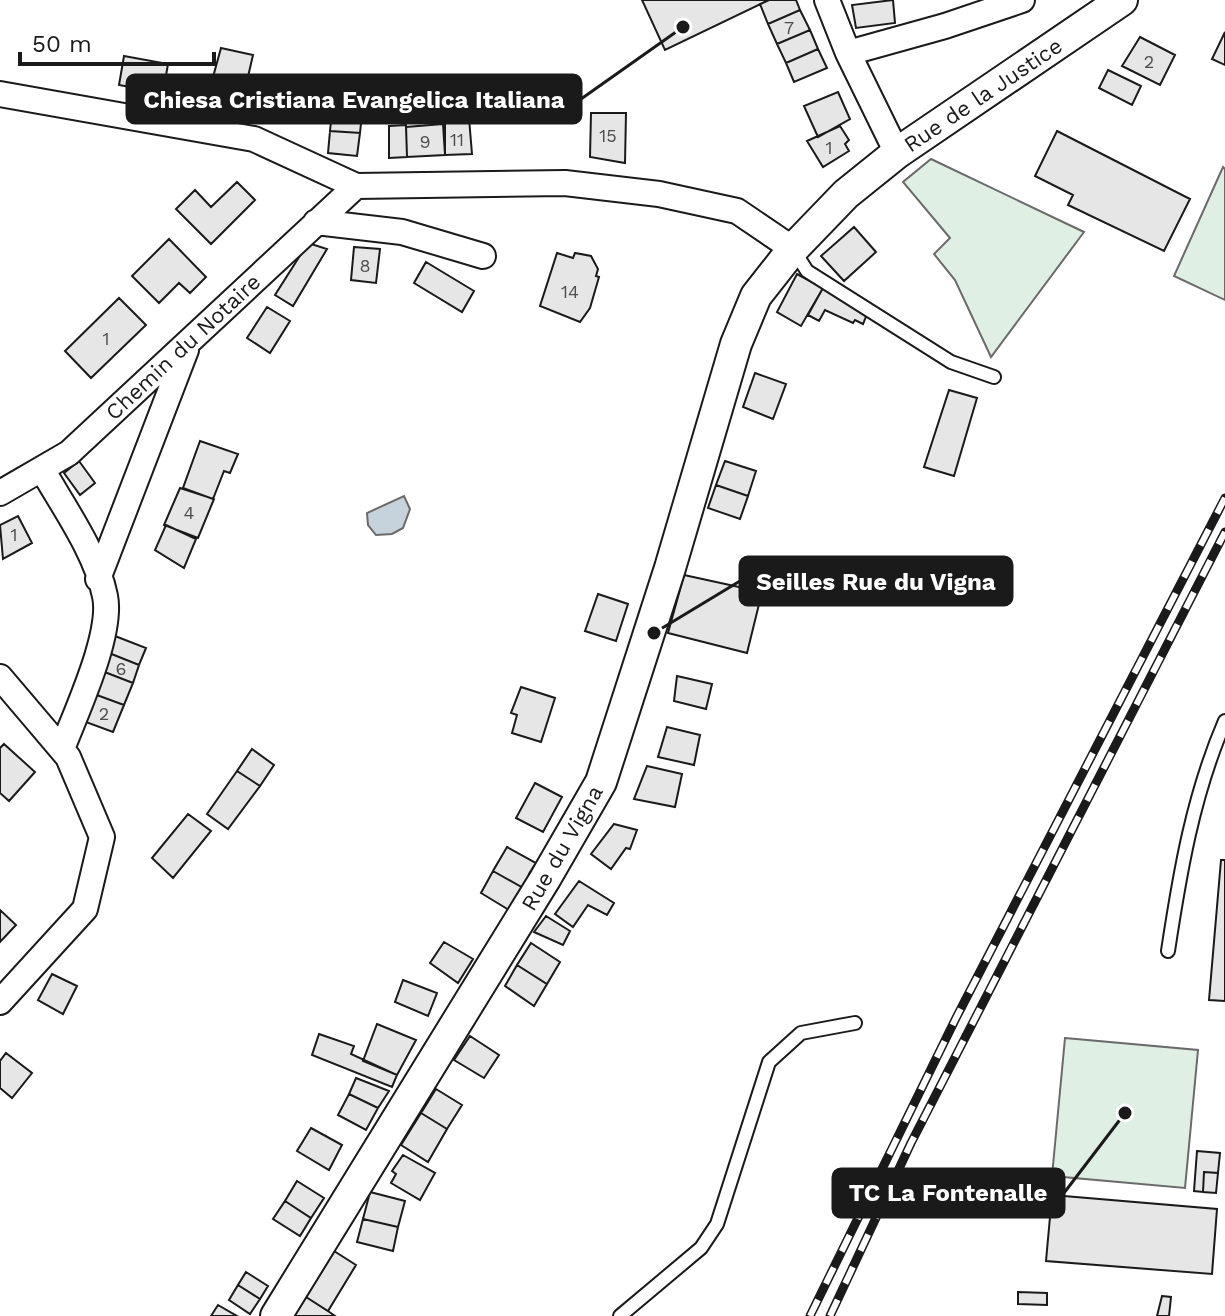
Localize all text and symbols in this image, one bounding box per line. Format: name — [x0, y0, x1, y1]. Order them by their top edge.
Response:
scale bar — [20, 16, 214, 66]
house number: 7 — [784, 17, 794, 38]
text: 50 m — [32, 30, 92, 58]
street label: Rue de la Justice — [899, 33, 1067, 157]
house number: 2 — [1144, 51, 1154, 72]
callout: Chiesa Cristiana Evangelica Italiana — [127, 75, 581, 123]
text: Chiesa Cristiana Evangelica Italiana — [143, 86, 565, 114]
house number: 15 — [599, 125, 617, 146]
house number: 11 — [450, 129, 464, 150]
house number: 9 — [419, 131, 431, 152]
house number: 1 — [825, 137, 833, 158]
house number: 8 — [359, 255, 371, 276]
street label: Chemin du Notaire — [101, 269, 265, 425]
house number: 14 — [561, 281, 579, 302]
house number: 1 — [102, 328, 110, 349]
house number: 4 — [184, 502, 195, 523]
house number: 1 — [10, 524, 18, 545]
callout: Seilles Rue du Vigna — [740, 557, 1012, 605]
text: Seilles Rue du Vigna — [756, 568, 996, 596]
house number: 6 — [116, 658, 126, 679]
house number: 2 — [99, 703, 109, 724]
street label: Rue du Vigna — [516, 781, 608, 915]
callout: TC La Fontenalle — [833, 1169, 1064, 1217]
text: TC La Fontenalle — [849, 1179, 1047, 1207]

